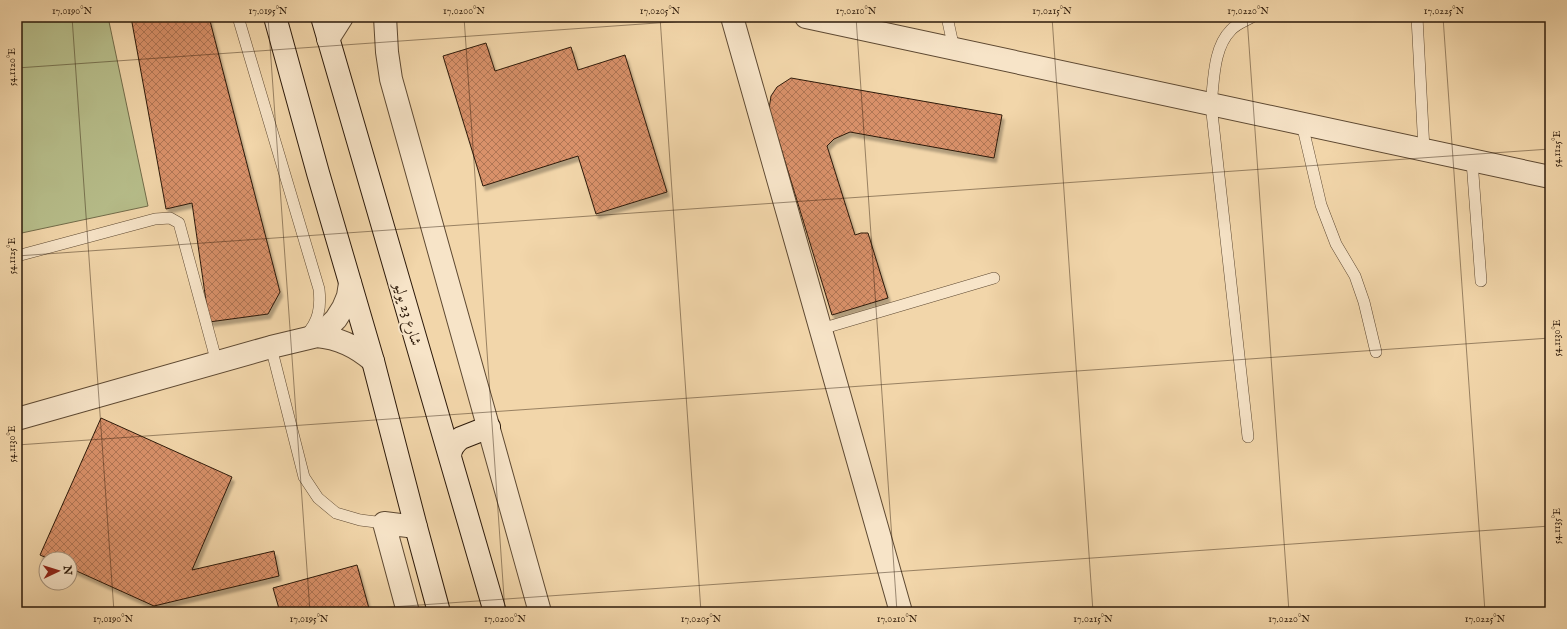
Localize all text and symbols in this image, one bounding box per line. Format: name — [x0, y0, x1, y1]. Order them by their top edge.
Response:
text: 17.0190°N — [52, 5, 92, 18]
text: 17.0195°N — [249, 5, 288, 18]
text: 17.0200°N — [443, 5, 485, 18]
text: 17.0205°N — [640, 5, 681, 18]
text: 17.0210°N — [836, 5, 877, 18]
text: 17.0215°N — [1032, 5, 1072, 18]
text: 17.0220°N — [1227, 5, 1269, 18]
text: 17.0225°N — [1424, 5, 1464, 18]
text: 54.1120°E — [6, 48, 19, 86]
text: 54.1125°E — [1551, 131, 1564, 167]
text: 54.1125°E — [6, 238, 19, 274]
street label: شارع 23 يوليو — [386, 278, 426, 349]
text: 54.1130°E — [1551, 319, 1564, 357]
text: 54.1130°E — [6, 425, 19, 463]
text: 54.1135°E — [1551, 508, 1564, 544]
north arrow — [38, 551, 78, 591]
text: N — [60, 564, 74, 576]
text: 17.0190°N — [93, 613, 133, 626]
text: 17.0195°N — [290, 613, 329, 626]
text: 17.0200°N — [484, 613, 526, 626]
text: 17.0205°N — [681, 613, 722, 626]
text: 17.0210°N — [877, 613, 918, 626]
text: 17.0215°N — [1073, 613, 1113, 626]
text: 17.0220°N — [1268, 613, 1310, 626]
text: 17.0225°N — [1465, 613, 1505, 626]

